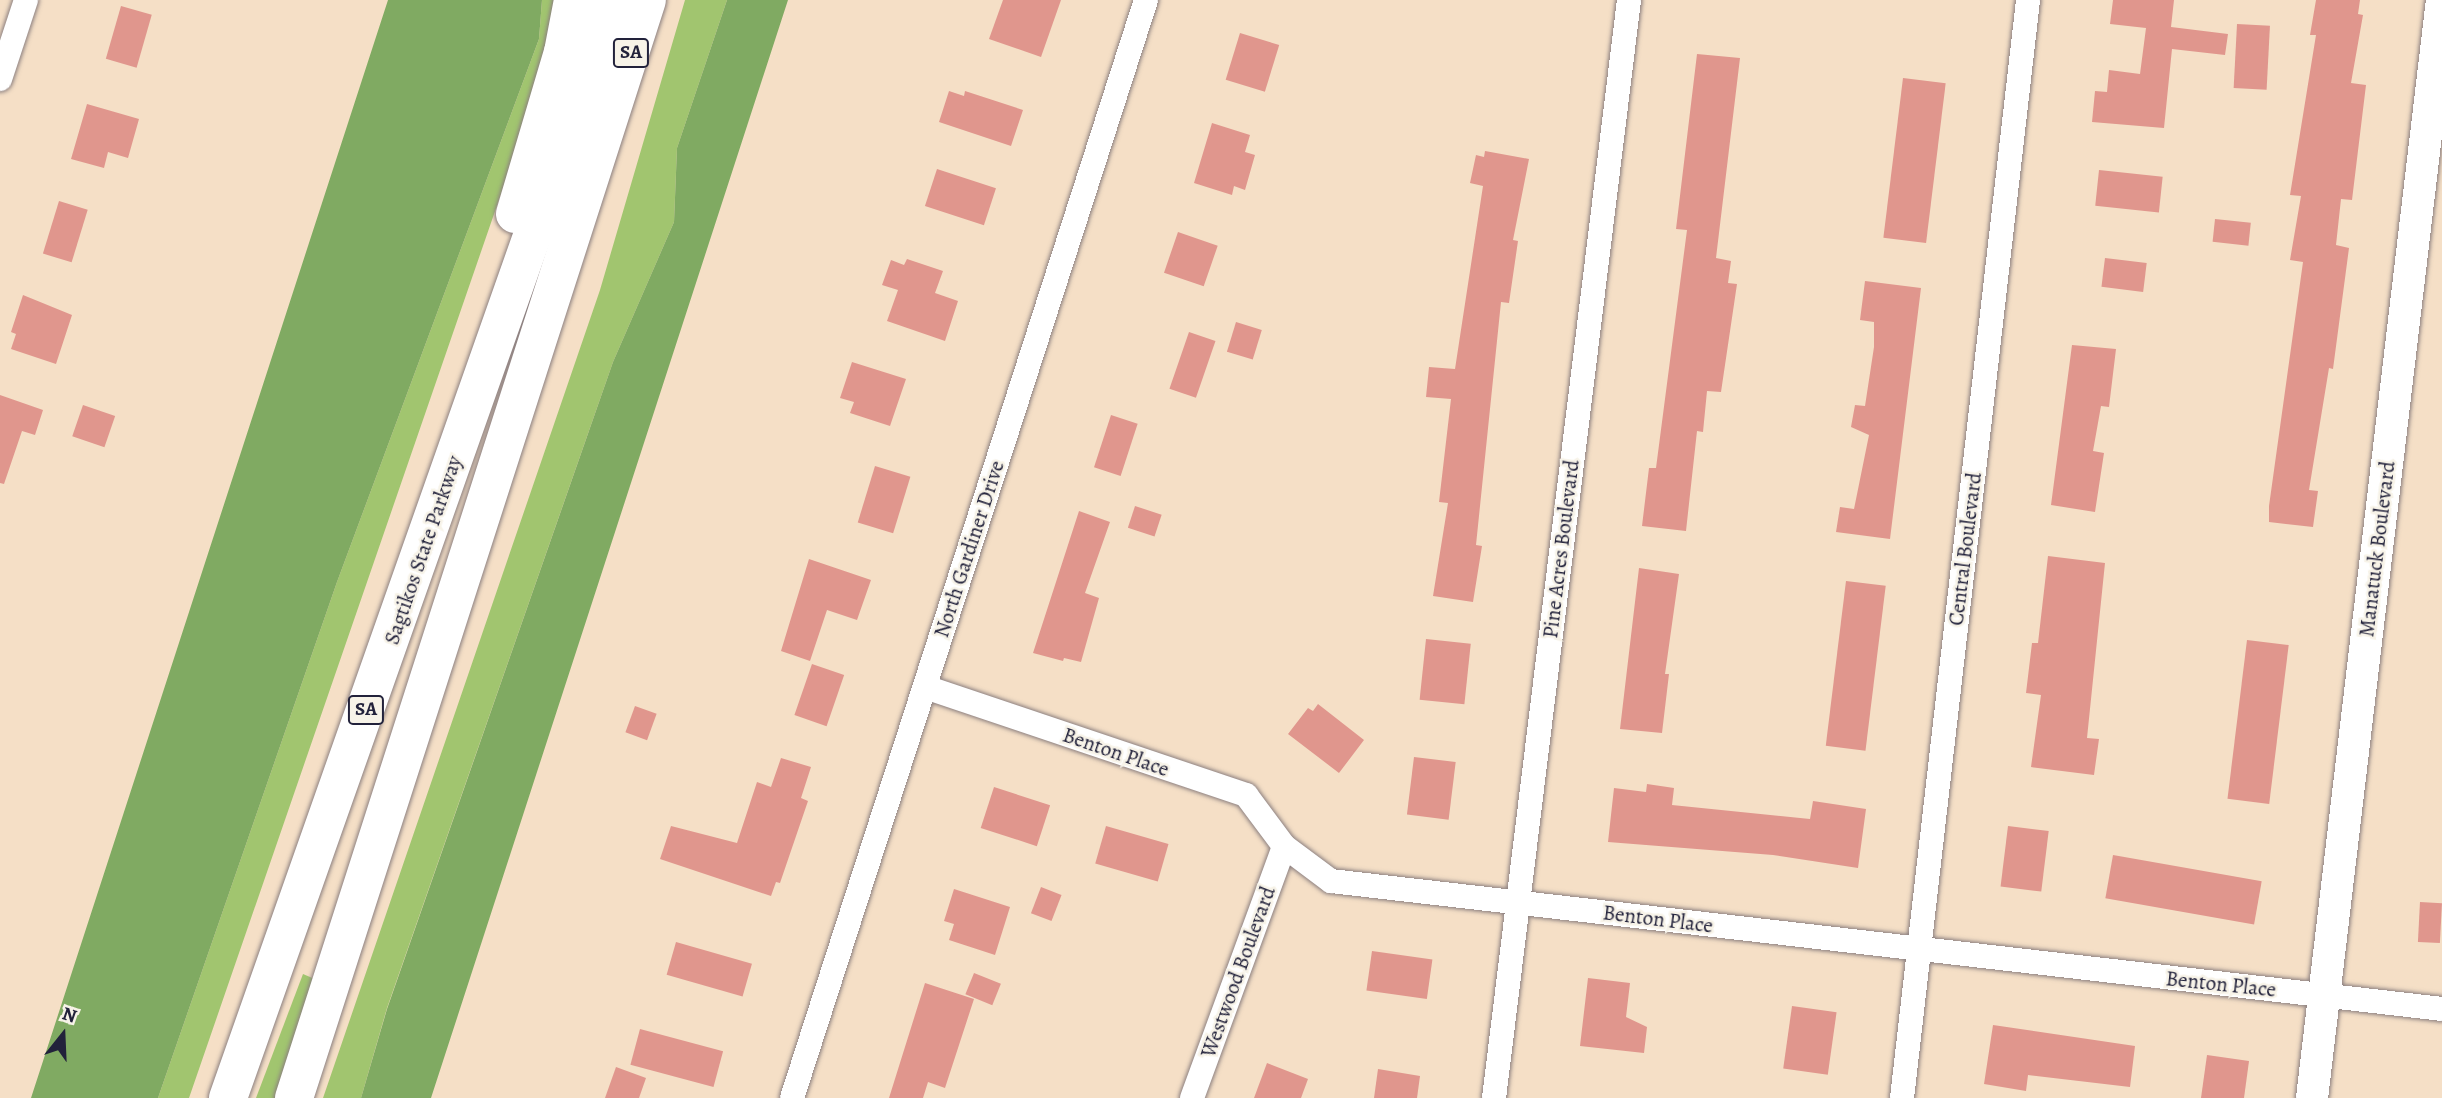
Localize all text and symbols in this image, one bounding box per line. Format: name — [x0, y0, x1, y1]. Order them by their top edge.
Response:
road number: SA — [612, 38, 650, 68]
street label: Sagtikos State Parkway — [379, 452, 467, 648]
street label: North Gardiner Drive — [929, 457, 1009, 641]
street label: Pine Acres Boulevard — [1538, 458, 1584, 640]
street label: Manatuck Boulevard — [2354, 460, 2400, 638]
street label: Central Boulevard — [1943, 471, 1987, 627]
road number: SA — [347, 694, 385, 726]
street label: Benton Place — [1060, 722, 1172, 782]
street label: Westwood Boulevard — [1195, 883, 1281, 1061]
street label: Benton Place — [1601, 900, 1715, 938]
street label: Benton Place — [2165, 966, 2277, 1002]
north arrow — [28, 1000, 98, 1070]
text: N — [59, 1001, 80, 1030]

